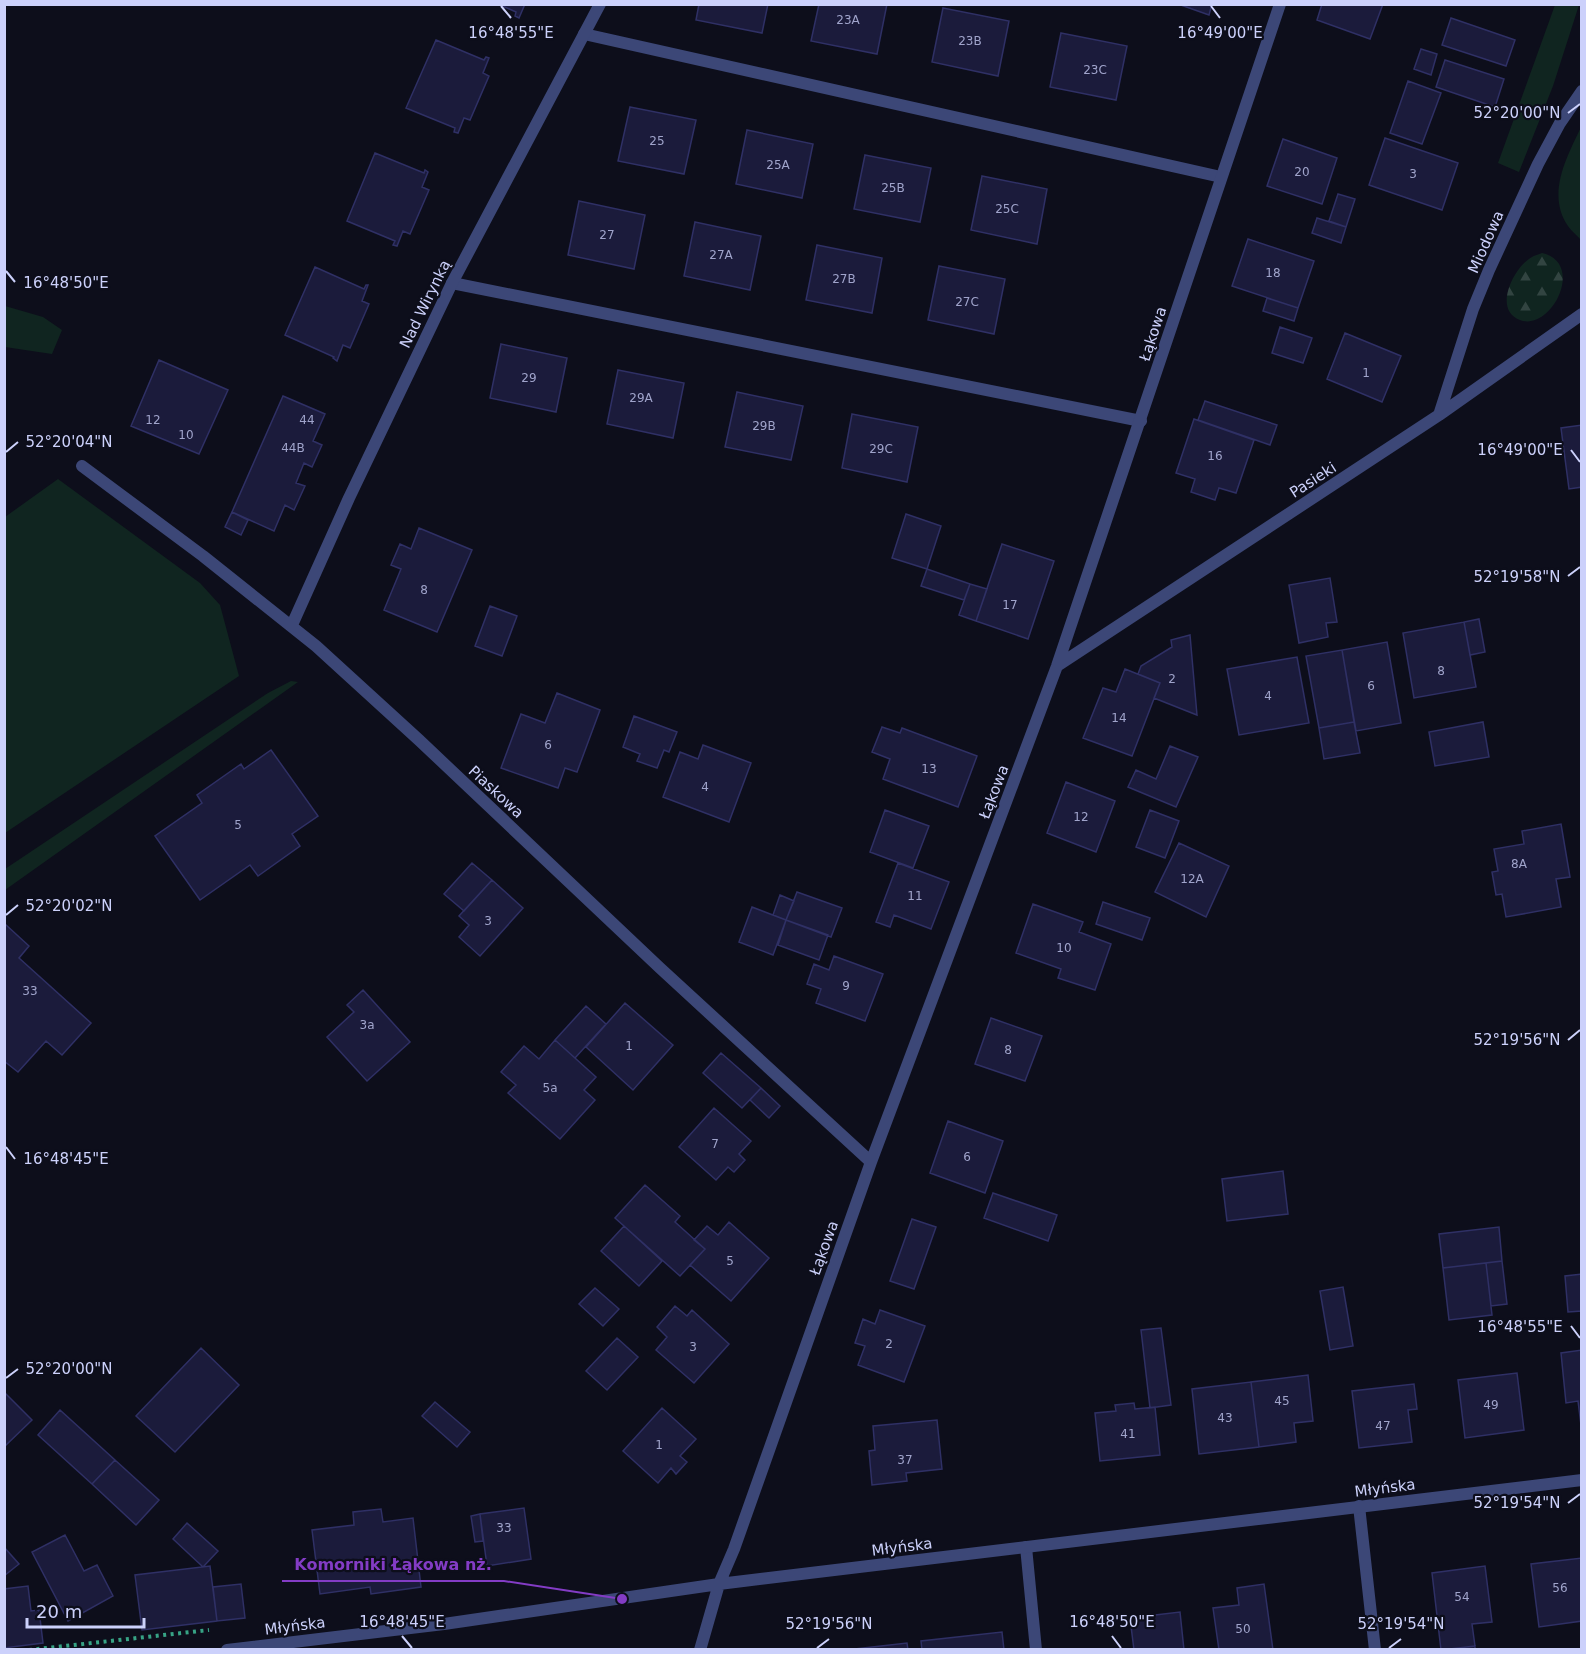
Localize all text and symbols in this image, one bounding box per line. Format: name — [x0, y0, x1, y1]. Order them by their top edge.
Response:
house number: 23A — [836, 13, 861, 27]
text: 16°48'55"E — [468, 24, 554, 42]
text: 16°49'00"E — [1177, 24, 1263, 42]
house number: 23B — [958, 34, 982, 48]
house number: 23C — [1083, 63, 1107, 77]
text: 52°20'00"N — [1473, 104, 1561, 122]
house number: 25 — [649, 134, 665, 148]
house number: 25A — [766, 158, 791, 172]
house number: 20 — [1294, 165, 1310, 179]
house number: 3 — [1409, 167, 1417, 181]
house number: 25B — [881, 181, 905, 195]
house number: 25C — [995, 202, 1019, 216]
street label: Miodowa — [1464, 208, 1508, 276]
house number: 27 — [599, 228, 615, 242]
house number: 27A — [709, 248, 734, 262]
street label: Nad Wirynką — [396, 257, 454, 351]
house number: 18 — [1265, 266, 1281, 280]
house number: 27B — [832, 272, 856, 286]
text: 16°48'50"E — [23, 274, 109, 292]
house number: 27C — [955, 295, 979, 309]
street label: Łąkowa — [1135, 304, 1170, 365]
house number: 1 — [1362, 366, 1370, 380]
house number: 29 — [521, 371, 537, 385]
house number: 29A — [629, 391, 654, 405]
house number: 12 — [145, 413, 161, 427]
house number: 44 — [299, 413, 315, 427]
house number: 29B — [752, 419, 776, 433]
house number: 10 — [178, 428, 194, 442]
text: 52°20'04"N — [25, 433, 113, 451]
house number: 44B — [281, 441, 305, 455]
text: 16°49'00"E — [1477, 441, 1563, 459]
house number: 29C — [869, 442, 893, 456]
house number: 16 — [1207, 449, 1223, 463]
street label: Pasieki — [1286, 458, 1340, 502]
text: 52°19'58"N — [1473, 568, 1561, 586]
house number: 8 — [420, 583, 428, 597]
house number: 17 — [1002, 598, 1018, 612]
house number: 8 — [1437, 664, 1445, 678]
house number: 2 — [1168, 672, 1176, 686]
house number: 6 — [1367, 679, 1375, 693]
house number: 4 — [1264, 689, 1272, 703]
house number: 14 — [1111, 711, 1127, 725]
house number: 6 — [544, 738, 552, 752]
street label: Piaskowa — [465, 762, 527, 822]
house number: 13 — [921, 762, 937, 776]
street label: Łąkowa — [975, 762, 1013, 822]
house number: 4 — [701, 780, 709, 794]
house number: 12 — [1073, 810, 1089, 824]
house number: 5 — [234, 818, 242, 832]
house number: 8A — [1511, 857, 1528, 871]
house number: 12A — [1180, 872, 1205, 886]
house number: 11 — [907, 889, 923, 903]
text: 52°20'02"N — [25, 897, 113, 915]
house number: 3 — [484, 914, 492, 928]
house number: 10 — [1056, 941, 1072, 955]
house number: 9 — [842, 979, 850, 993]
house number: 33 — [22, 984, 38, 998]
house number: 3a — [360, 1018, 375, 1032]
text: 52°19'56"N — [1473, 1031, 1561, 1049]
house number: 1 — [625, 1039, 633, 1053]
house number: 8 — [1004, 1043, 1012, 1057]
house number: 5a — [543, 1081, 558, 1095]
house number: 7 — [711, 1137, 719, 1151]
text: 16°48'45"E — [23, 1150, 109, 1168]
house number: 6 — [963, 1150, 971, 1164]
street label: Łąkowa — [806, 1218, 842, 1279]
house number: 5 — [726, 1254, 734, 1268]
text: 16°48'55"E — [1477, 1318, 1563, 1336]
house number: 2 — [885, 1337, 893, 1351]
house number: 3 — [689, 1340, 697, 1354]
text: 52°20'00"N — [25, 1360, 113, 1378]
house number: 45 — [1274, 1394, 1290, 1408]
house number: 49 — [1483, 1398, 1499, 1412]
house number: 43 — [1217, 1411, 1233, 1425]
house number: 47 — [1375, 1419, 1391, 1433]
house number: 41 — [1120, 1427, 1136, 1441]
house number: 1 — [655, 1438, 663, 1452]
house number: 37 — [897, 1453, 913, 1467]
street label: Młyńska — [1354, 1475, 1416, 1501]
text: 52°19'54"N — [1473, 1494, 1561, 1512]
house number: 33 — [496, 1521, 512, 1535]
street label: Młyńska — [871, 1534, 933, 1560]
callout: Komorniki Łąkowa nż. — [282, 1547, 504, 1581]
text: Komorniki Łąkowa nż. — [294, 1555, 492, 1574]
house number: 56 — [1552, 1581, 1568, 1595]
house number: 54 — [1454, 1590, 1470, 1604]
scale bar — [27, 1591, 144, 1629]
text: 20 m — [36, 1601, 82, 1622]
street label: Młyńska — [264, 1613, 326, 1639]
text: 16°48'45"E — [359, 1613, 445, 1631]
text: 16°48'50"E — [1069, 1613, 1155, 1631]
text: 52°19'56"N — [785, 1615, 873, 1633]
text: 52°19'54"N — [1357, 1615, 1445, 1633]
house number: 50 — [1235, 1622, 1251, 1636]

